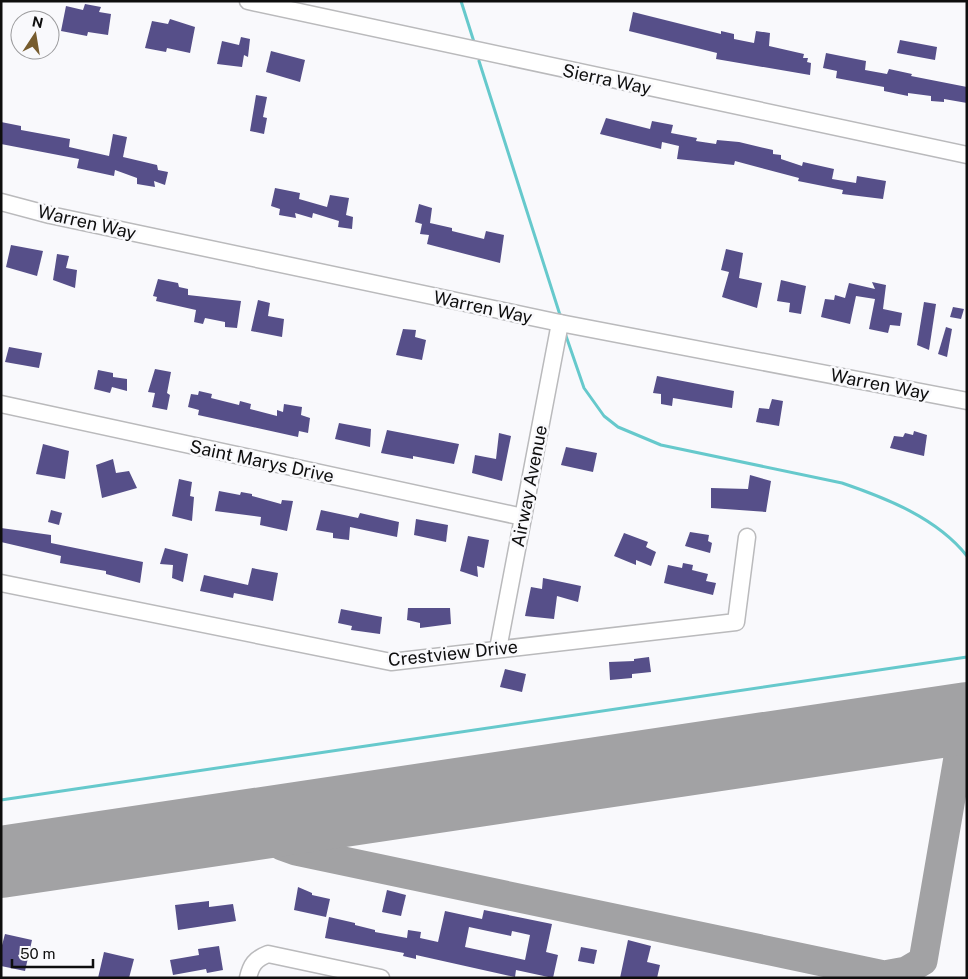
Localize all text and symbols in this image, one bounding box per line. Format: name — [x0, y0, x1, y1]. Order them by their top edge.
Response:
north arrow — [10, 10, 60, 60]
text: N — [31, 13, 45, 31]
street label: Sierra Way — [561, 59, 654, 99]
street label: Warren Way — [36, 200, 139, 244]
street label: Warren Way — [432, 286, 535, 328]
street label: Warren Way — [829, 364, 932, 404]
street label: Airway Avenue — [507, 423, 551, 549]
street label: Saint Marys Drive — [188, 435, 336, 487]
street label: Crestview Drive — [387, 636, 519, 670]
scale bar — [12, 936, 94, 968]
text: 50 m — [20, 945, 55, 962]

